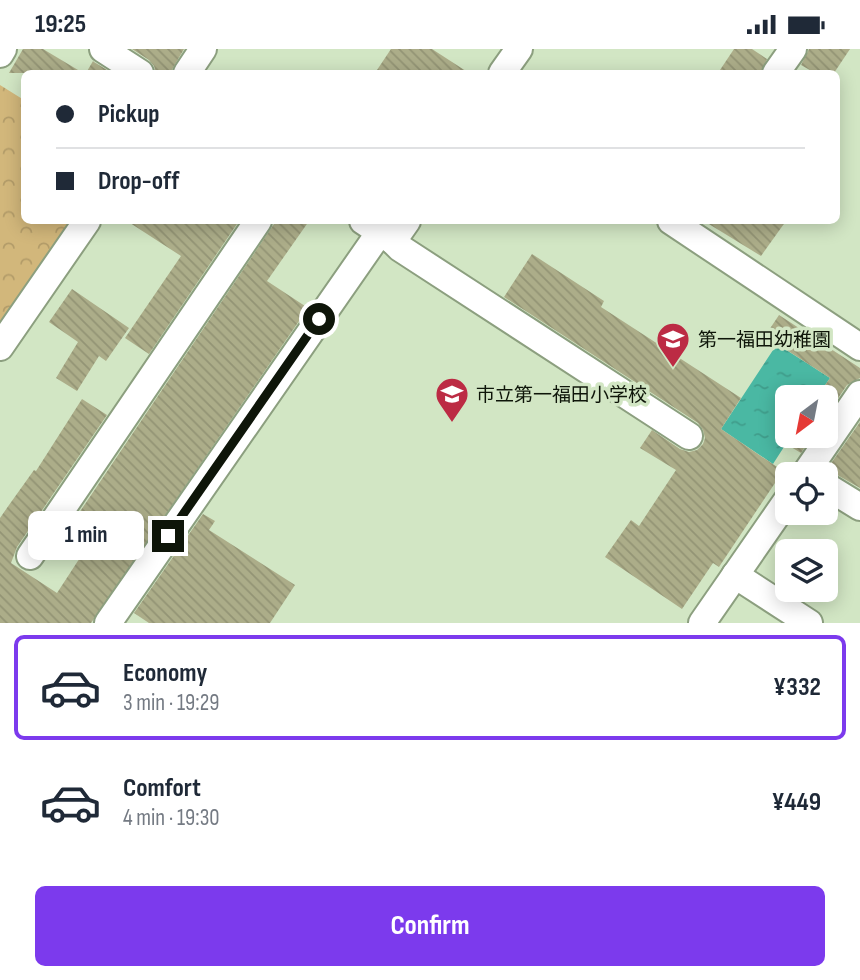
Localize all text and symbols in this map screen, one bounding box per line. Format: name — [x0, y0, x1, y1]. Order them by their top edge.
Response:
text: 19:25 — [35, 9, 86, 40]
text: Pickup — [98, 99, 160, 130]
text: Drop-off — [98, 166, 179, 197]
route start — [303, 303, 335, 335]
school or university icon: 第一福田幼稚園 — [654, 320, 692, 369]
place label: 第一福田幼稚園 — [698, 329, 831, 352]
school or university icon: 市立第一福田小学校 — [433, 375, 471, 424]
place label: 市立第一福田小学校 — [476, 384, 647, 407]
north arrow — [775, 385, 838, 448]
map controls — [775, 385, 838, 602]
button: locate — [775, 462, 838, 525]
callout: 1 min — [28, 511, 144, 561]
route end — [152, 520, 184, 552]
text: 1 min — [65, 521, 107, 549]
button: layers — [775, 539, 838, 602]
icon: car — [39, 656, 102, 719]
text: Economy — [123, 658, 207, 689]
text: ¥332 — [773, 672, 821, 703]
text: 3 min · 19:29 — [123, 689, 219, 717]
icon: car — [39, 771, 102, 834]
text: Comfort — [123, 773, 201, 804]
text: ¥449 — [771, 787, 821, 818]
text: 4 min · 19:30 — [123, 804, 220, 832]
button: Confirm — [35, 886, 825, 966]

